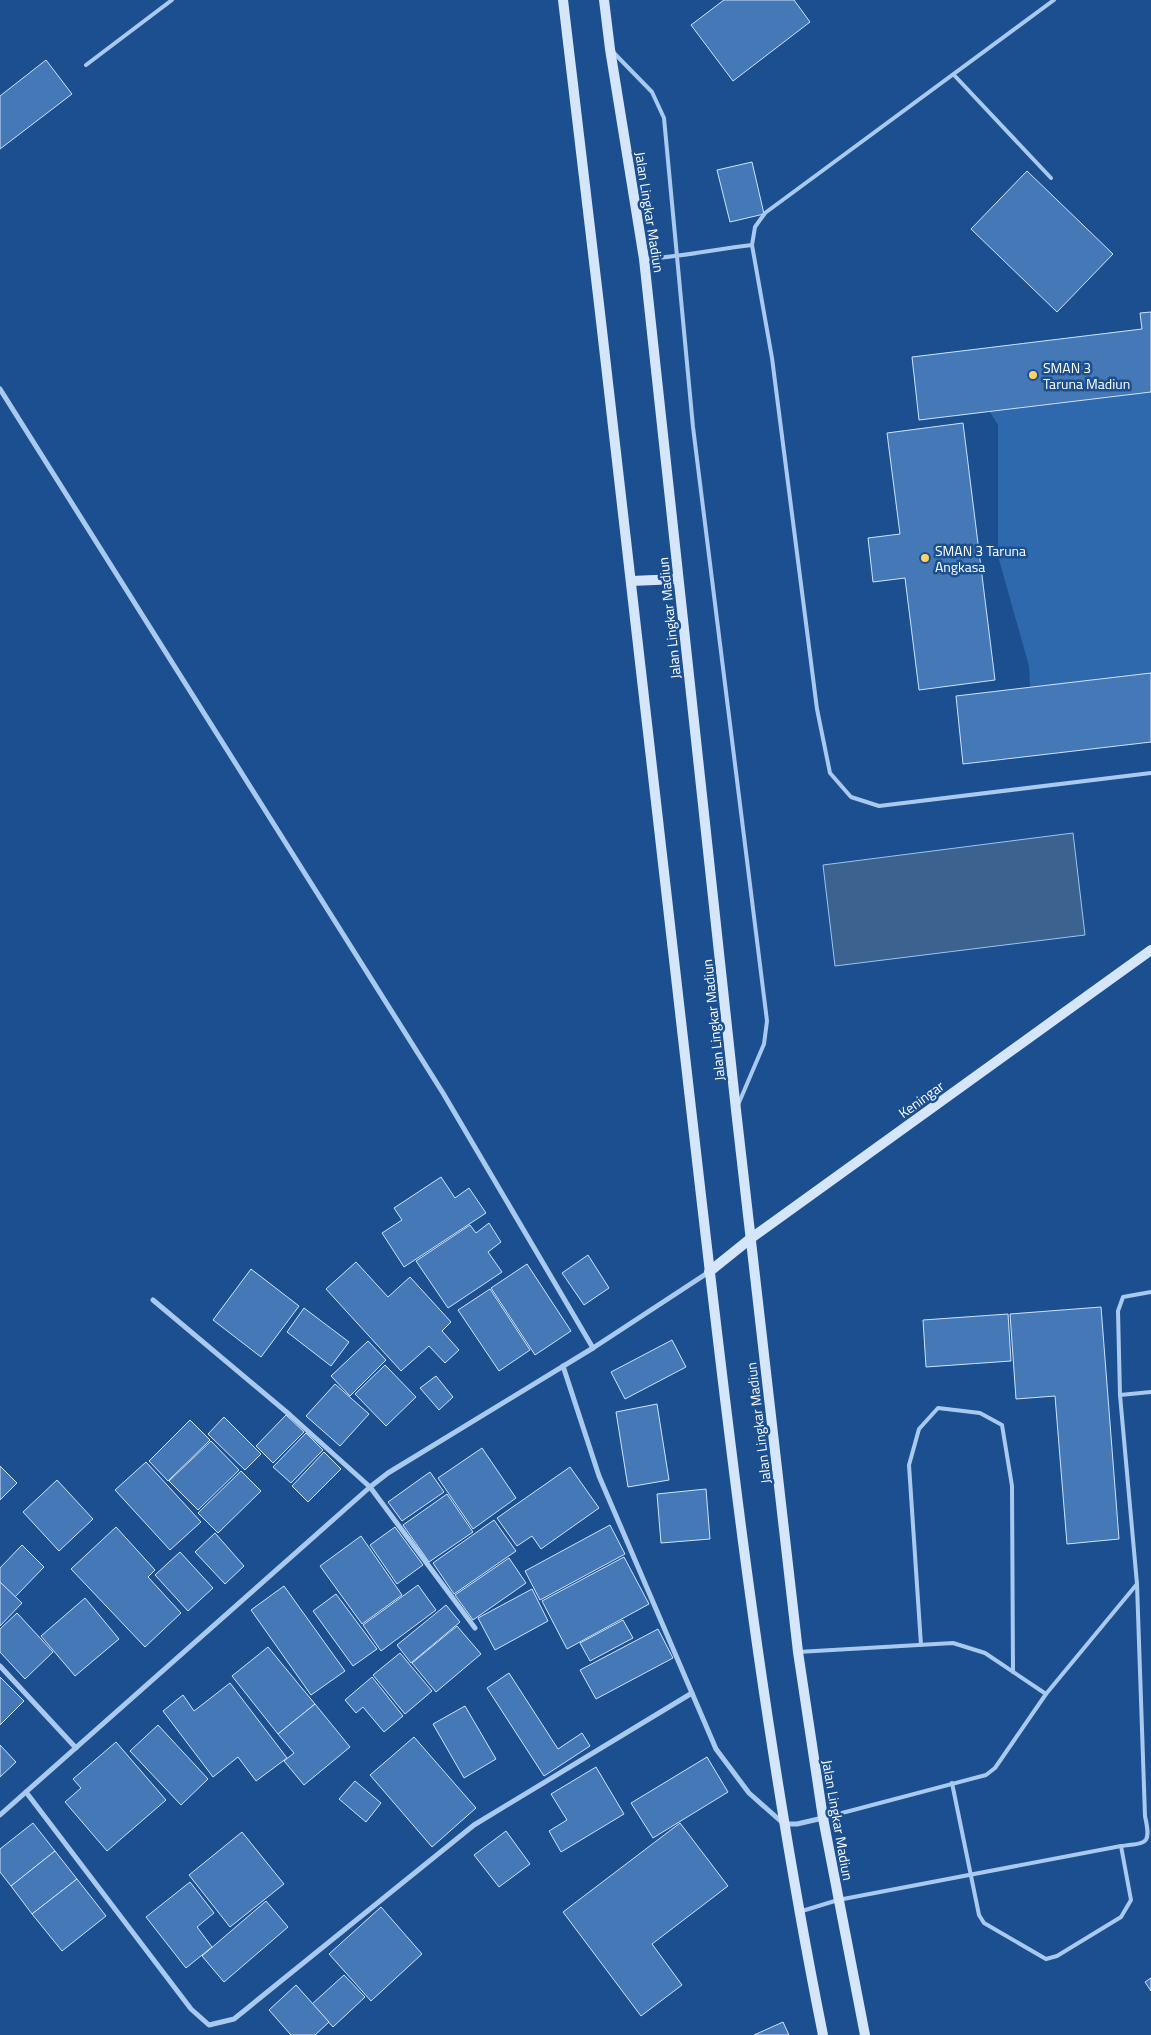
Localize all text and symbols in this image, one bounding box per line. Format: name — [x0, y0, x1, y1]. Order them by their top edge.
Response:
street label: Jalan Lingkar Madiun — [630, 150, 670, 274]
place label: SMAN 3 Taruna Madiun — [1043, 357, 1130, 394]
marker: SMAN 3 Taruna Madiun — [1027, 369, 1039, 381]
place label: SMAN 3 Taruna Angkasa — [935, 540, 1026, 577]
marker: SMAN 3 Taruna Angkasa — [919, 552, 931, 564]
street label: Jalan Lingkar Madiun — [652, 556, 686, 680]
street label: Jalan Lingkar Madiun — [696, 958, 730, 1082]
street label: Keningar — [894, 1075, 948, 1123]
street label: Jalan Lingkar Madiun — [740, 1361, 776, 1485]
street label: Jalan Lingkar Madiun — [817, 1758, 859, 1882]

